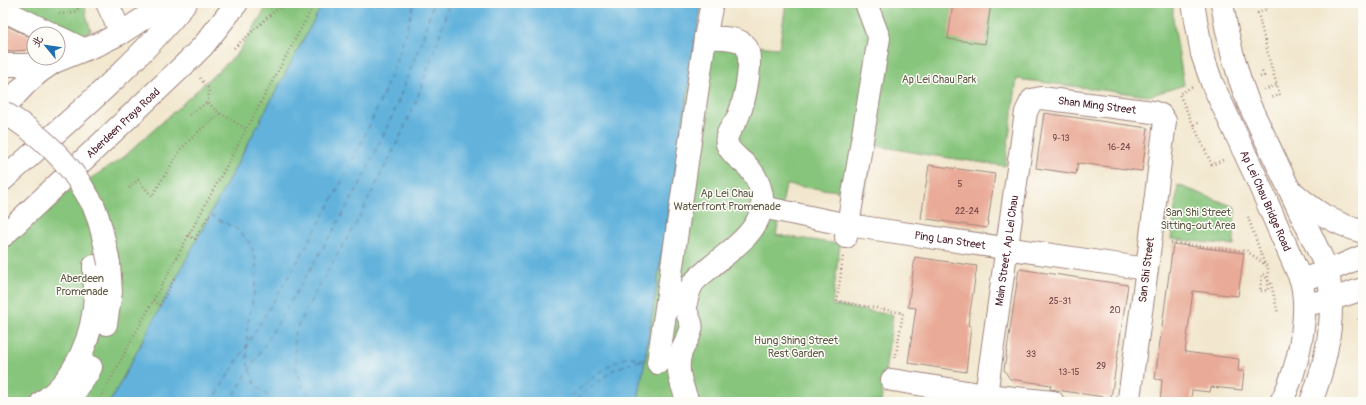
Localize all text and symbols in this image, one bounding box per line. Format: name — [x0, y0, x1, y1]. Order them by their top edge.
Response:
north arrow — [26, 26, 66, 66]
text: 北 — [29, 33, 46, 49]
park label: Ap Lei Chau Park — [902, 73, 977, 86]
street label: Aberdeen Praya Road — [84, 85, 163, 161]
street label: Shan Ming Street — [1057, 94, 1137, 117]
house number: 9-13 — [1052, 133, 1070, 144]
house number: 16-24 — [1108, 142, 1131, 153]
street label: Ap Lei Chau Bridge Road — [1237, 148, 1294, 253]
house number: 5 — [958, 179, 963, 190]
park label: Ap Lei Chau Waterfront Promenade — [673, 187, 781, 213]
street label: Main Street, Ap Lei Chau — [993, 194, 1021, 307]
house number: 22-24 — [955, 206, 980, 217]
park label: San Shi Street Sitting-out Area — [1160, 206, 1236, 232]
street label: Ping Lan Street — [914, 229, 987, 252]
street label: San Shi Street — [1136, 236, 1157, 303]
park label: Aberdeen Promenade — [56, 272, 109, 298]
house number: 25-31 — [1049, 296, 1071, 307]
house number: 20 — [1109, 305, 1121, 316]
park label: Hung Shing Street Rest Garden — [754, 334, 839, 360]
house number: 33 — [1026, 349, 1036, 360]
house number: 29 — [1096, 361, 1106, 372]
house number: 13-15 — [1059, 367, 1080, 378]

